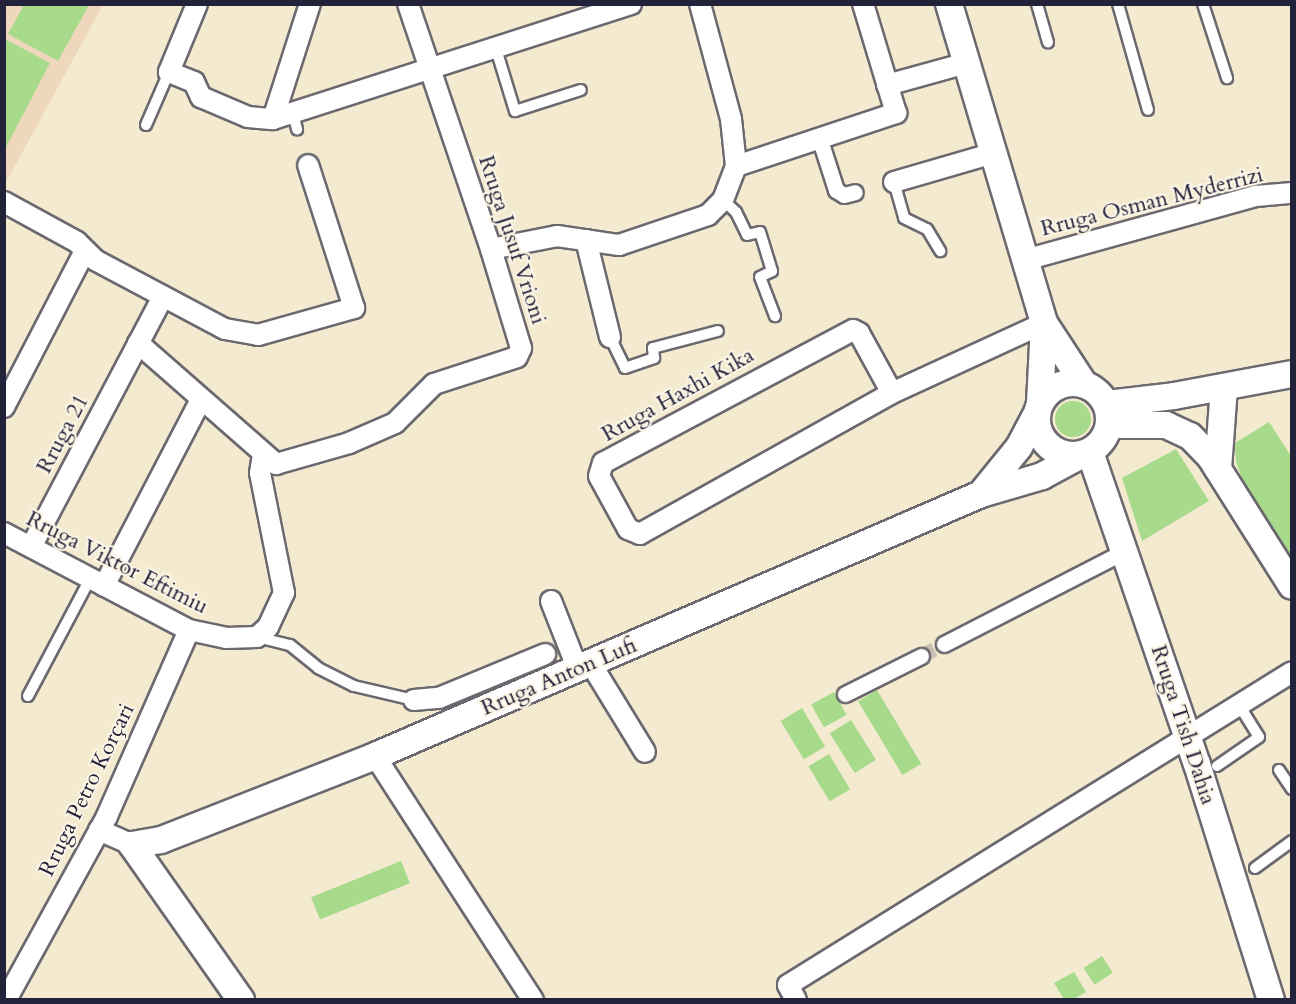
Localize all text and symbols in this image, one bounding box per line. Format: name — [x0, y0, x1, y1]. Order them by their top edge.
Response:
street label: Rruga Jusuf Vrioni — [472, 152, 552, 328]
street label: Rruga Osman Myderrizi — [1038, 162, 1266, 242]
street label: Rruga Haxhi Kika — [597, 342, 759, 448]
street label: Rruga 21 — [31, 390, 95, 478]
street label: Rruga Viktor Eftimiu — [22, 506, 212, 620]
street label: Rruga Anton Lufi — [477, 632, 641, 722]
street label: Rruga Tish Dahia — [1145, 642, 1221, 808]
street label: Rruga Petro Korçari — [34, 699, 140, 881]

